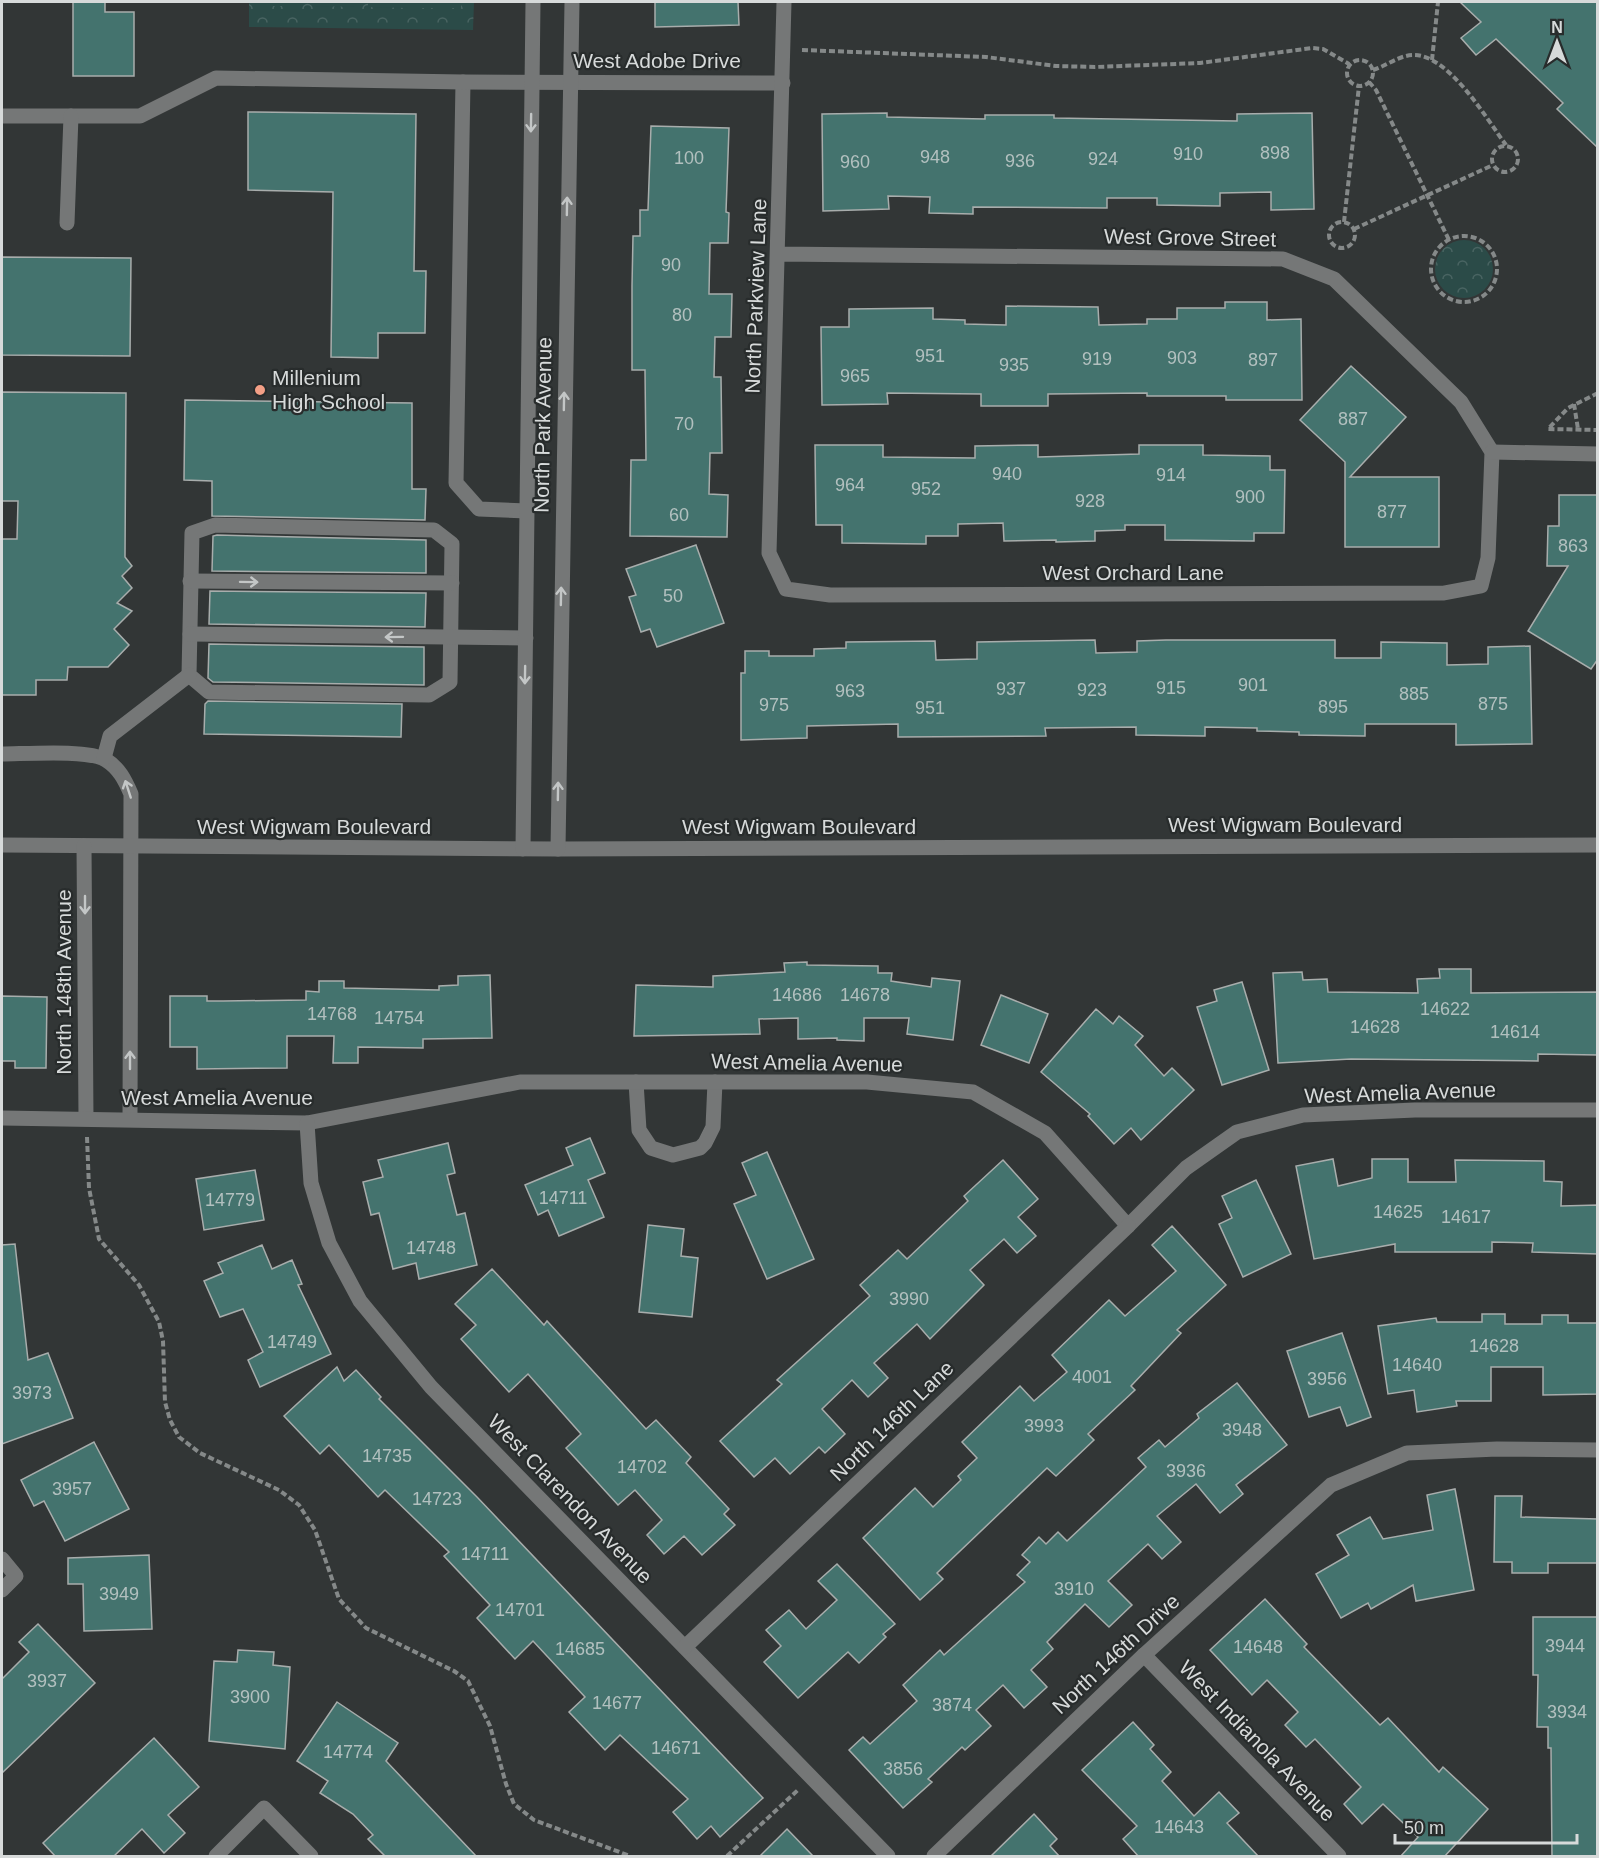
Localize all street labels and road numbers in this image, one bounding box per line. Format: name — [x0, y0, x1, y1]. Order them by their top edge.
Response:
street label: West Adobe Drive — [573, 49, 741, 72]
street label: North Parkview Lane — [741, 198, 770, 394]
street label: West Grove Street — [1104, 224, 1277, 251]
street label: North Park Avenue — [529, 337, 556, 513]
street label: West Orchard Lane — [1042, 561, 1224, 584]
street label: West Wigwam Boulevard — [1168, 813, 1402, 836]
street label: West Wigwam Boulevard — [197, 815, 431, 838]
street label: West Wigwam Boulevard — [682, 815, 916, 838]
street label: North 148th Avenue — [52, 889, 75, 1075]
street label: West Amelia Avenue — [711, 1049, 903, 1076]
street label: West Amelia Avenue — [1304, 1078, 1496, 1107]
street label: West Amelia Avenue — [121, 1086, 313, 1109]
street label: North 146th Lane — [825, 1356, 958, 1485]
street label: West Clarendon Avenue — [484, 1409, 657, 1588]
street label: North 146th Drive — [1048, 1589, 1184, 1718]
street label: West Indianola Avenue — [1175, 1656, 1340, 1826]

